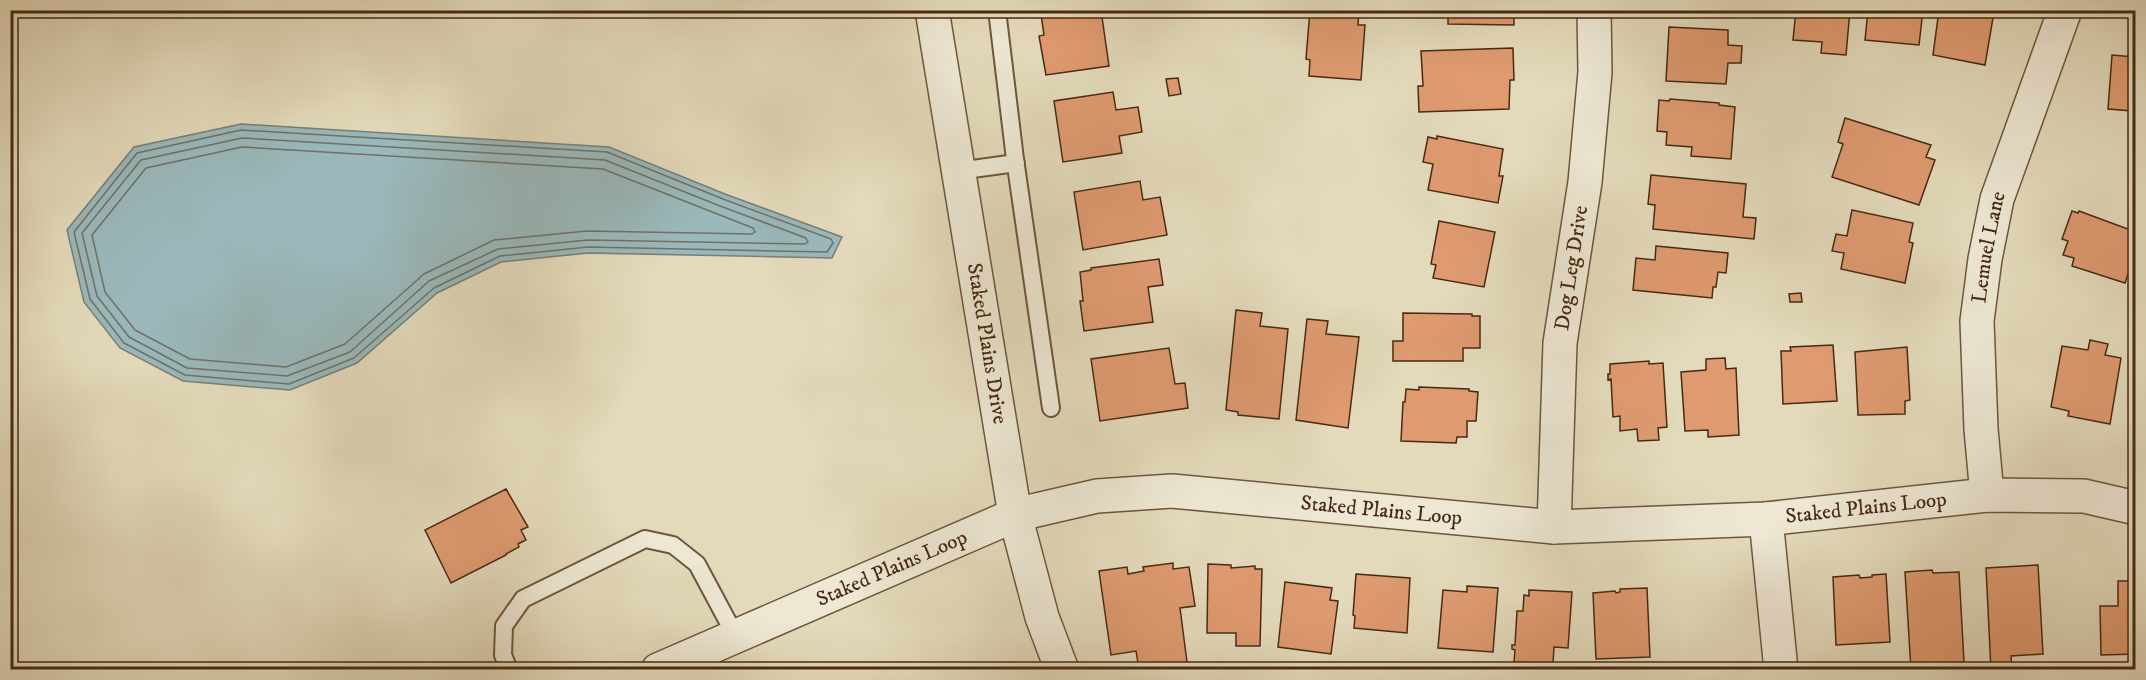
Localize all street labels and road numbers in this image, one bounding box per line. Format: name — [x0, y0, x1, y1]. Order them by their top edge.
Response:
street label: Lemuel Lane — [1966, 187, 2012, 305]
street label: Dog Leg Drive — [1549, 203, 1594, 332]
street label: Staked Plains Drive — [961, 261, 1013, 426]
street label: Staked Plains Loop — [1784, 486, 1948, 530]
street label: Staked Plains Loop — [1300, 490, 1463, 531]
street label: Staked Plains Loop — [812, 524, 971, 613]

